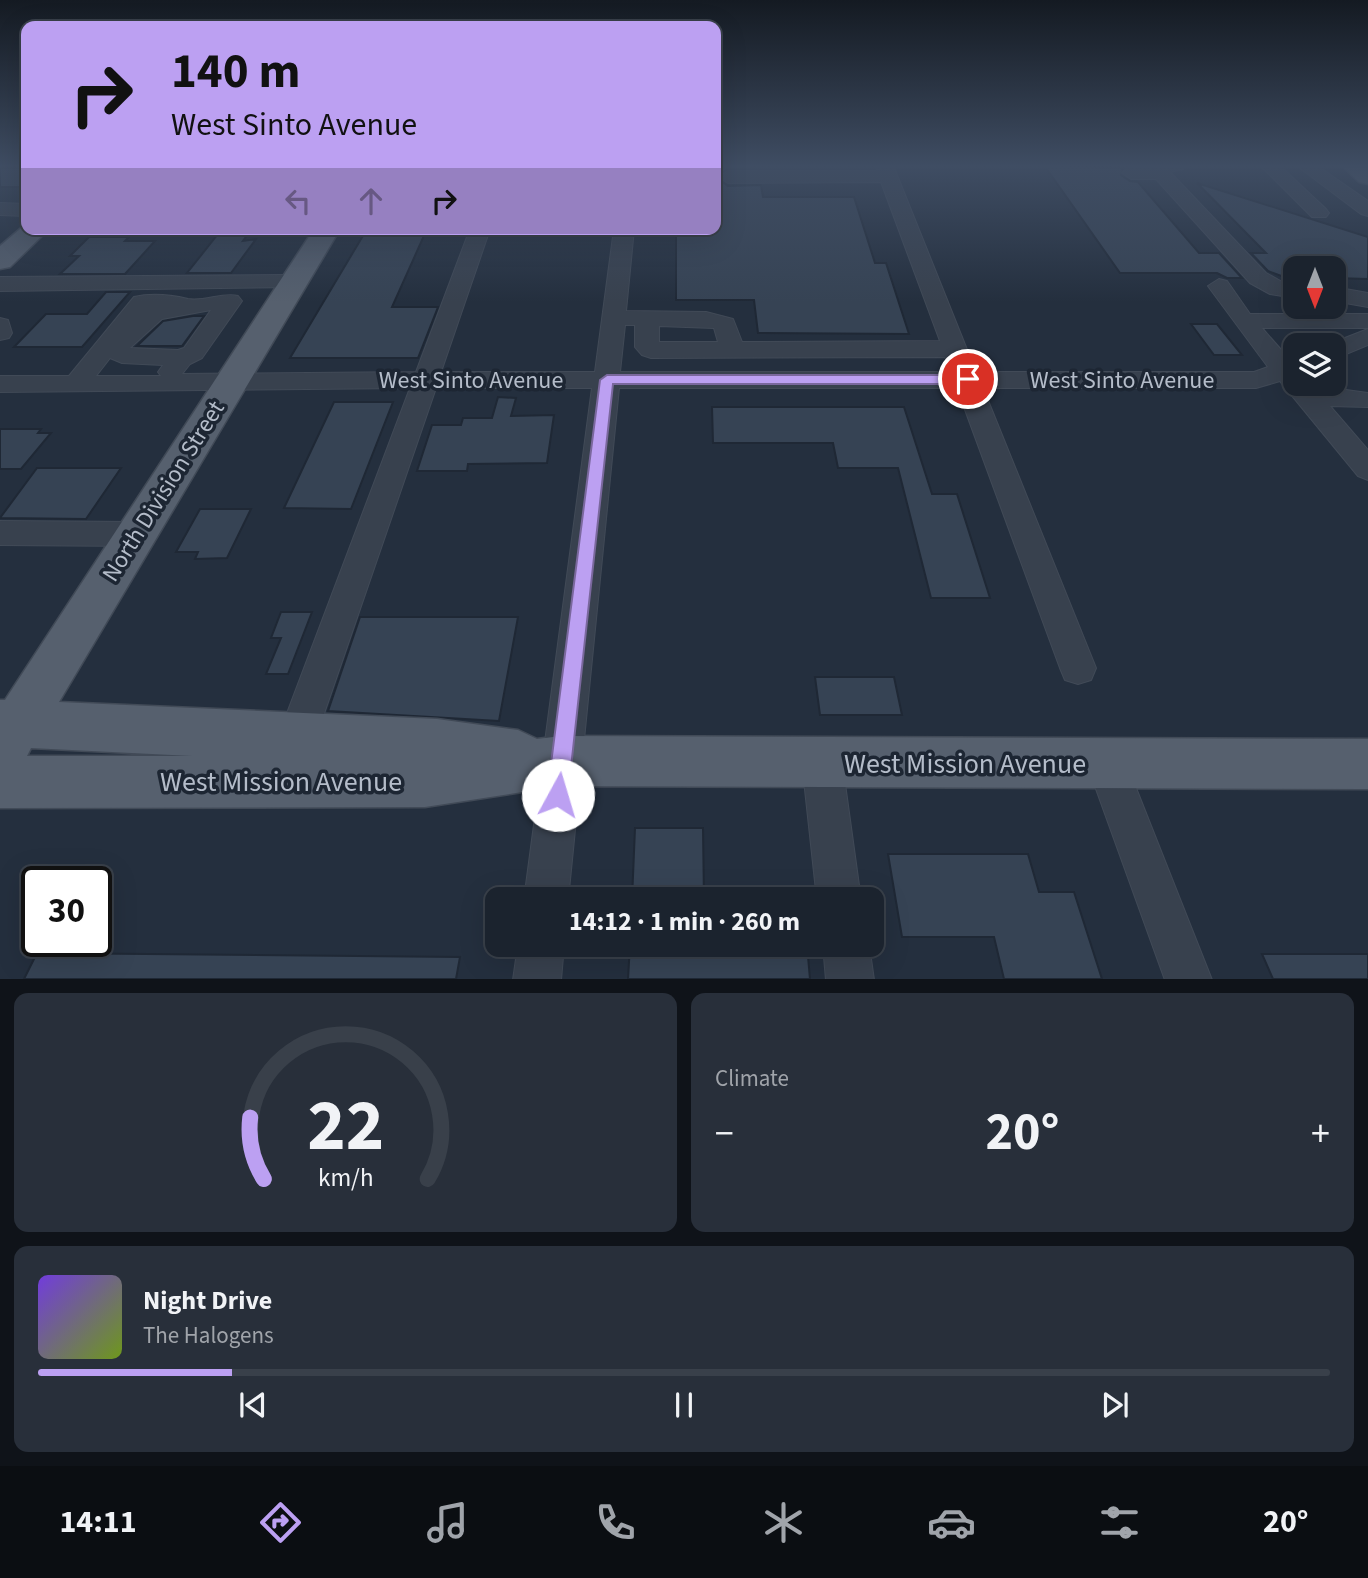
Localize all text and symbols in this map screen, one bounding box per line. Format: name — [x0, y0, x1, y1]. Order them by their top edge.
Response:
text: 140 m — [171, 37, 300, 107]
icon: right — [56, 49, 147, 140]
text: West Sinto Avenue — [171, 102, 417, 148]
icon: left — [279, 182, 317, 220]
icon: ahead — [352, 182, 390, 220]
icon: right — [425, 182, 463, 220]
north arrow — [1283, 256, 1346, 318]
map controls — [1283, 256, 1346, 396]
button: layers — [1283, 333, 1346, 396]
pin — [938, 349, 998, 409]
icon: arrive — [949, 360, 987, 398]
street label: West Sinto Avenue — [379, 363, 563, 398]
street label: West Sinto Avenue — [1030, 363, 1214, 398]
street label: North Division Street — [94, 394, 233, 589]
street label: West Mission Avenue — [844, 744, 1086, 784]
position arrow — [521, 758, 595, 832]
street label: West Mission Avenue — [160, 762, 402, 802]
speed limit sign: 30 — [21, 866, 112, 957]
text: 14:12 · 1 min · 260 m — [569, 903, 800, 940]
text: Climate — [715, 1062, 789, 1095]
text: 22 — [307, 1074, 384, 1178]
text: 20° — [986, 1096, 1059, 1170]
text: − — [715, 1107, 734, 1161]
text: + — [1311, 1107, 1330, 1161]
text: km/h — [318, 1159, 373, 1195]
text: Night Drive — [143, 1282, 272, 1319]
text: The Halogens — [143, 1319, 274, 1352]
icon: previous — [234, 1386, 272, 1424]
icon: pause — [665, 1386, 703, 1424]
icon: next — [1096, 1386, 1134, 1424]
icon: directions — [256, 1498, 305, 1547]
icon: music — [423, 1498, 472, 1547]
icon: phone — [591, 1498, 640, 1547]
icon: climate — [759, 1498, 808, 1547]
icon: car — [927, 1498, 976, 1547]
icon: filters — [1095, 1498, 1144, 1547]
text: 14:11 — [59, 1499, 137, 1545]
text: 20° — [1263, 1499, 1308, 1545]

